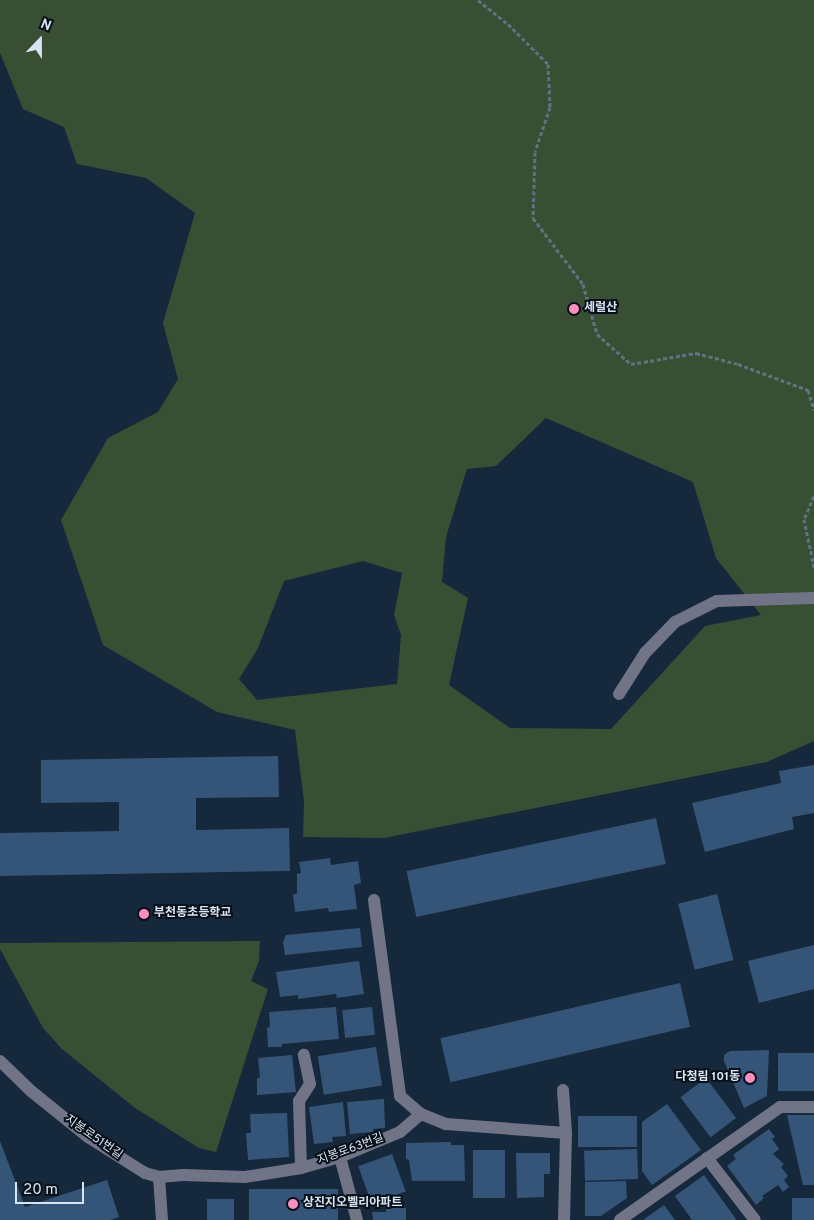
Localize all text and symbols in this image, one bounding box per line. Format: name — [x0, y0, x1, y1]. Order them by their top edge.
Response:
north arrow — [15, 15, 65, 65]
text: N — [38, 16, 54, 35]
place label: 세럴산 — [584, 302, 617, 316]
marker: 세럴산 — [568, 303, 580, 315]
place label: 부천동초등학교 — [154, 907, 231, 921]
marker: 부천동초등학교 — [138, 908, 150, 920]
place label: 다청림 101동 — [675, 1071, 740, 1085]
marker: 다청림 101동 — [744, 1072, 756, 1084]
street label: 지봉로51번길 — [61, 1113, 125, 1163]
street label: 지봉로63번길 — [316, 1131, 386, 1169]
scale bar — [18, 1172, 86, 1204]
text: 20 m — [23, 1181, 58, 1200]
place label: 상진지오벨리아파트 — [303, 1197, 402, 1211]
marker: 상진지오벨리아파트 — [287, 1198, 299, 1210]

